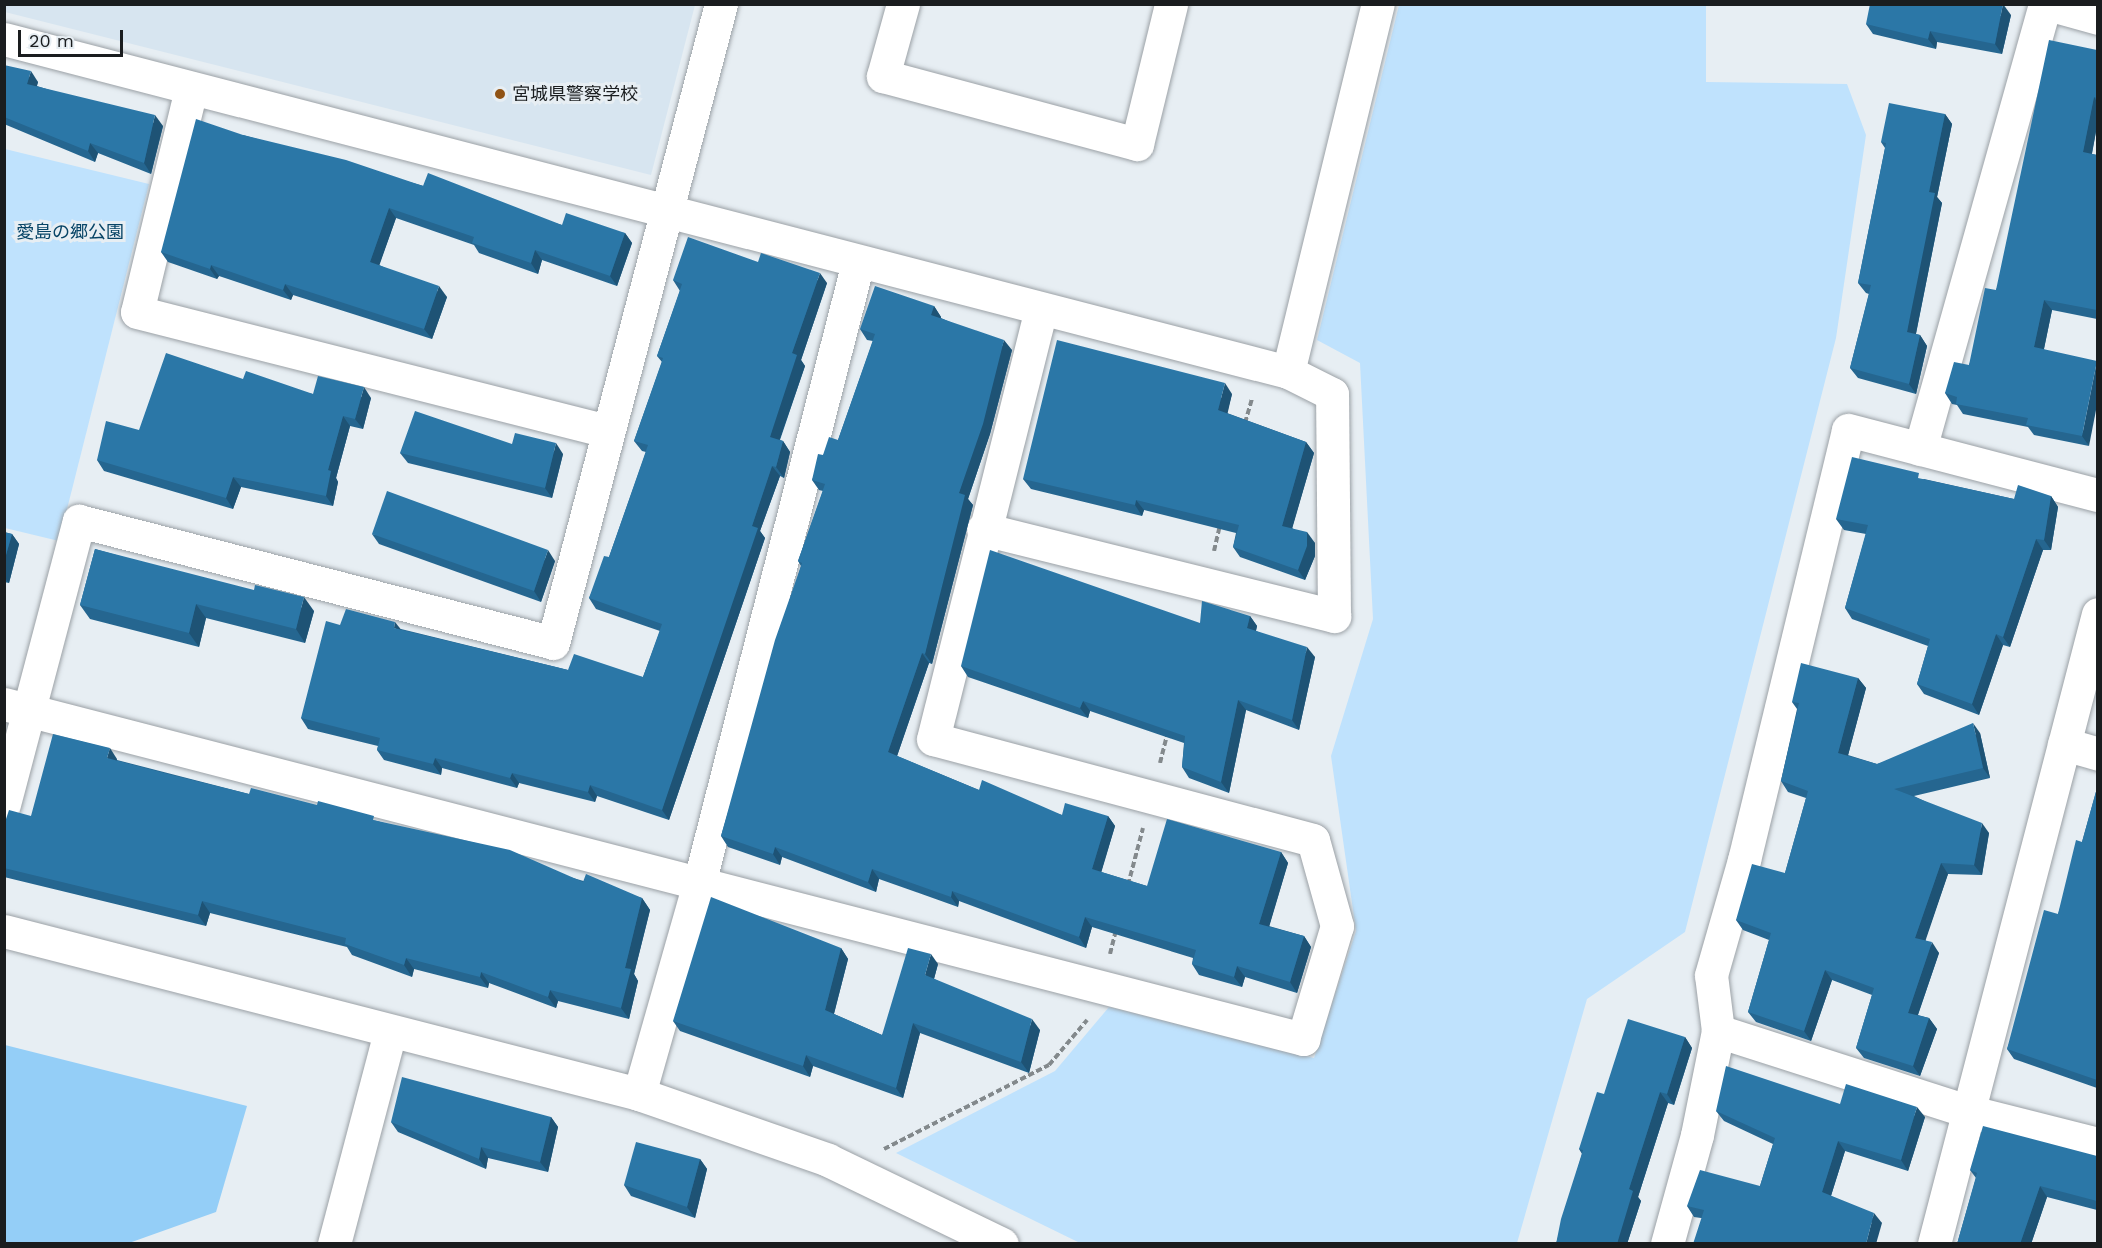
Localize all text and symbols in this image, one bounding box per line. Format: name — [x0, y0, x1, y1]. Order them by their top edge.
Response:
scale bar — [21, 18, 126, 56]
text: 20 m — [29, 30, 74, 51]
place label: 宮城県警察学校 — [512, 83, 638, 105]
marker: 宮城県警察学校 — [493, 87, 507, 101]
park label: 愛島の郷公園 — [16, 221, 124, 243]

